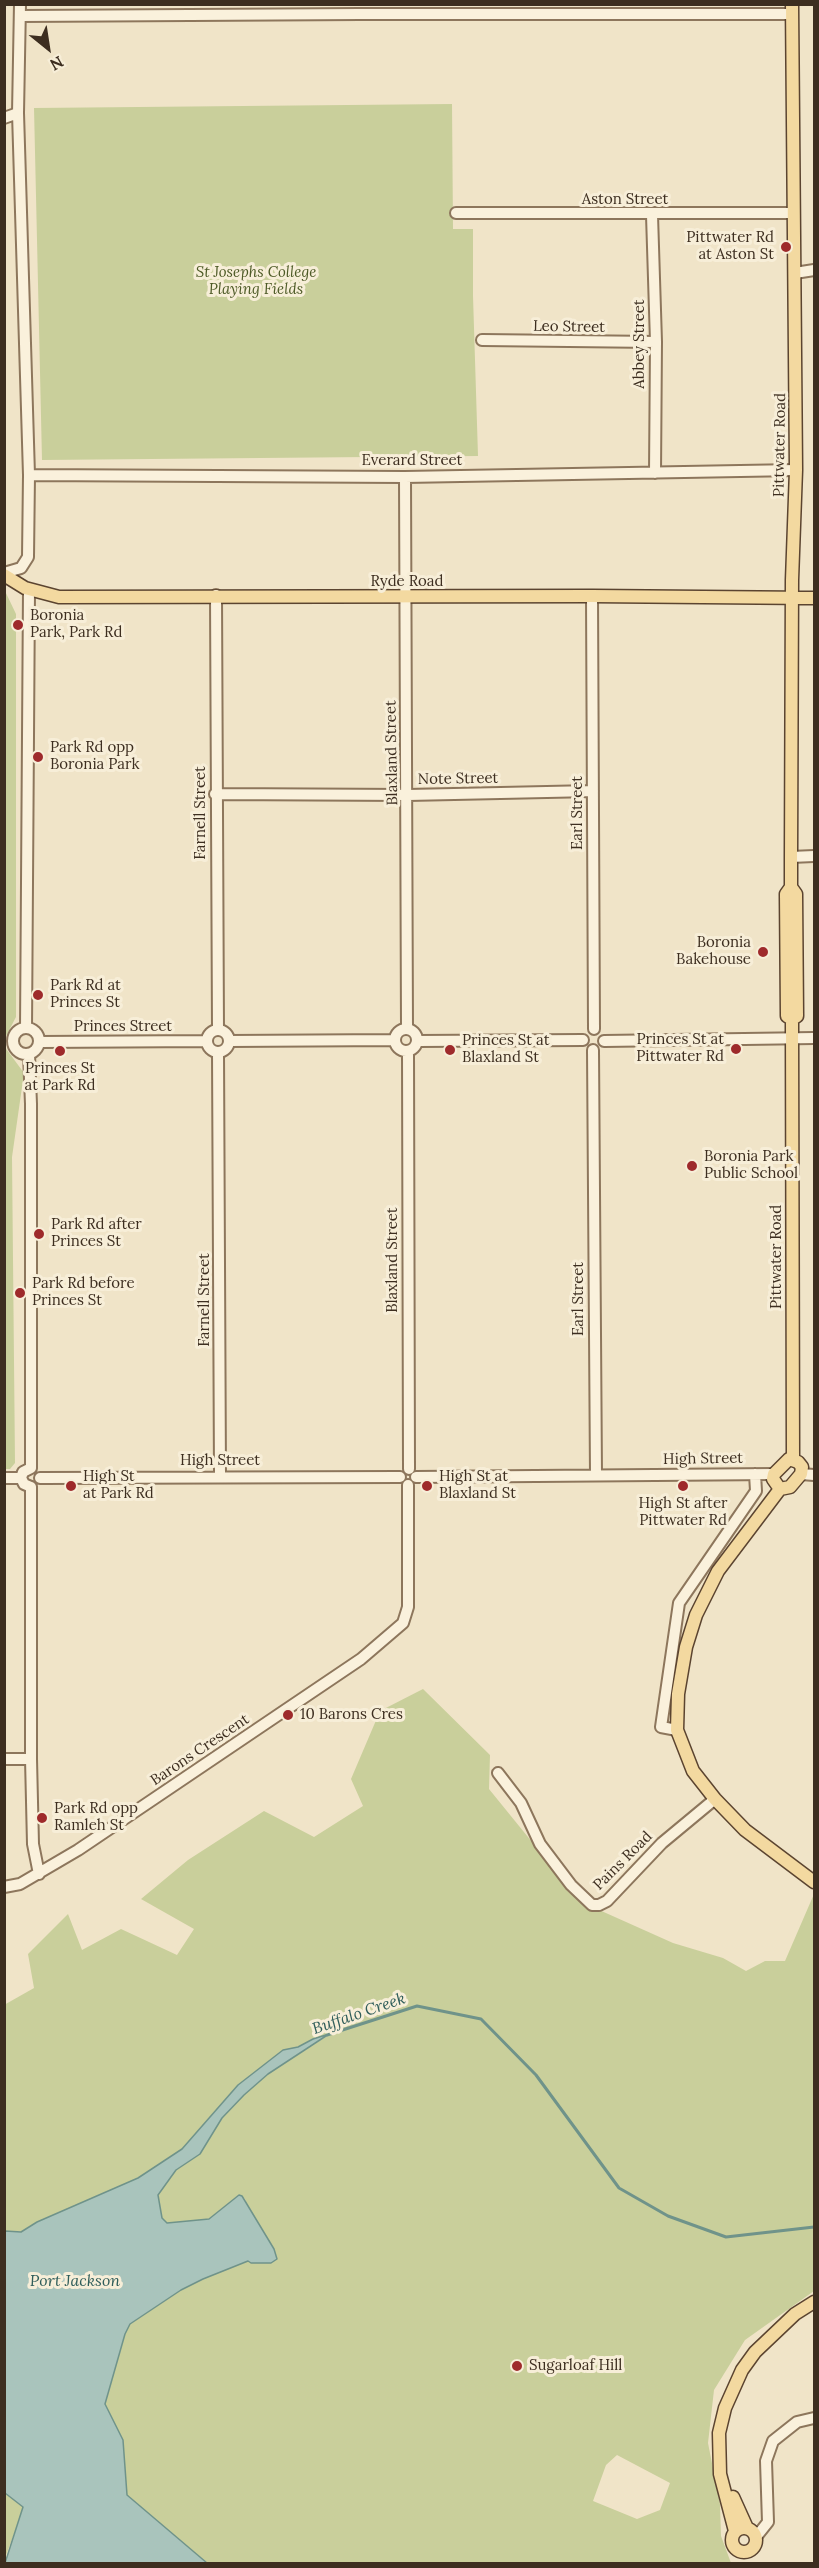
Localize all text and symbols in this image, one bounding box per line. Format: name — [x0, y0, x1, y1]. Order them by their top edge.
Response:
north arrow — [18, 18, 78, 78]
text: N — [47, 52, 67, 75]
street label: Aston Street — [582, 191, 668, 209]
place label: Pittwater Rd at Aston St — [686, 229, 774, 264]
marker: Pittwater Rd at Aston St — [779, 240, 793, 254]
park label: St Josephs College Playing Fields — [196, 264, 316, 299]
street label: Abbey Street — [631, 299, 649, 389]
street label: Leo Street — [533, 317, 605, 337]
street label: Pittwater Road — [770, 393, 790, 497]
street label: Everard Street — [362, 452, 462, 470]
street label: Ryde Road — [371, 573, 443, 591]
place label: Boronia Park, Park Rd — [30, 607, 122, 642]
marker: Boronia Park, Park Rd — [11, 618, 25, 632]
street label: Blaxland Street — [382, 700, 402, 806]
place label: Park Rd opp Boronia Park — [50, 739, 139, 774]
marker: Park Rd opp Boronia Park — [31, 750, 45, 764]
street label: Farnell Street — [192, 766, 210, 860]
street label: Note Street — [418, 769, 498, 789]
street label: Earl Street — [569, 776, 587, 850]
place label: Boronia Bakehouse — [676, 934, 751, 969]
marker: Boronia Bakehouse — [756, 945, 770, 959]
place label: Park Rd at Princes St — [50, 977, 121, 1012]
marker: Park Rd at Princes St — [31, 988, 45, 1002]
street label: Princes Street — [74, 1018, 172, 1036]
place label: Princes St at Pittwater Rd — [636, 1031, 724, 1066]
place label: Princes St at Blaxland St — [462, 1032, 549, 1067]
marker: Princes St at Pittwater Rd — [729, 1042, 743, 1056]
marker: Princes St at Blaxland St — [443, 1043, 457, 1057]
marker: Princes St at Park Rd — [53, 1044, 67, 1058]
place label: Princes St at Park Rd — [25, 1060, 95, 1095]
place label: Boronia Park Public School — [704, 1148, 798, 1183]
marker: Boronia Park Public School — [685, 1159, 699, 1173]
street label: Pittwater Road — [768, 1205, 786, 1309]
street label: Blaxland Street — [384, 1207, 402, 1313]
place label: Park Rd after Princes St — [51, 1216, 142, 1251]
marker: Park Rd after Princes St — [32, 1227, 46, 1241]
street label: Farnell Street — [196, 1253, 214, 1347]
street label: Earl Street — [570, 1262, 588, 1336]
place label: Park Rd before Princes St — [32, 1275, 135, 1310]
marker: Park Rd before Princes St — [13, 1286, 27, 1300]
street label: High Street — [663, 1449, 743, 1469]
street label: High Street — [180, 1452, 260, 1470]
place label: High St at Park Rd — [83, 1468, 154, 1503]
place label: High St at Blaxland St — [439, 1468, 516, 1503]
marker: High St at Park Rd — [64, 1479, 78, 1493]
marker: High St at Blaxland St — [420, 1479, 434, 1493]
marker: High St after Pittwater Rd — [676, 1479, 690, 1493]
place label: High St after Pittwater Rd — [638, 1495, 728, 1530]
place label: 10 Barons Cres — [300, 1706, 403, 1724]
marker: 10 Barons Cres — [281, 1708, 295, 1722]
street label: Barons Crescent — [147, 1710, 253, 1790]
place label: Park Rd opp Ramleh St — [54, 1800, 138, 1835]
marker: Park Rd opp Ramleh St — [35, 1811, 49, 1825]
street label: Pains Road — [590, 1828, 656, 1894]
water label: Buffalo Creek — [310, 1989, 408, 2039]
water label: Port Jackson — [30, 2271, 120, 2291]
place label: Sugarloaf Hill — [529, 2357, 622, 2375]
marker: Sugarloaf Hill — [510, 2359, 524, 2373]

